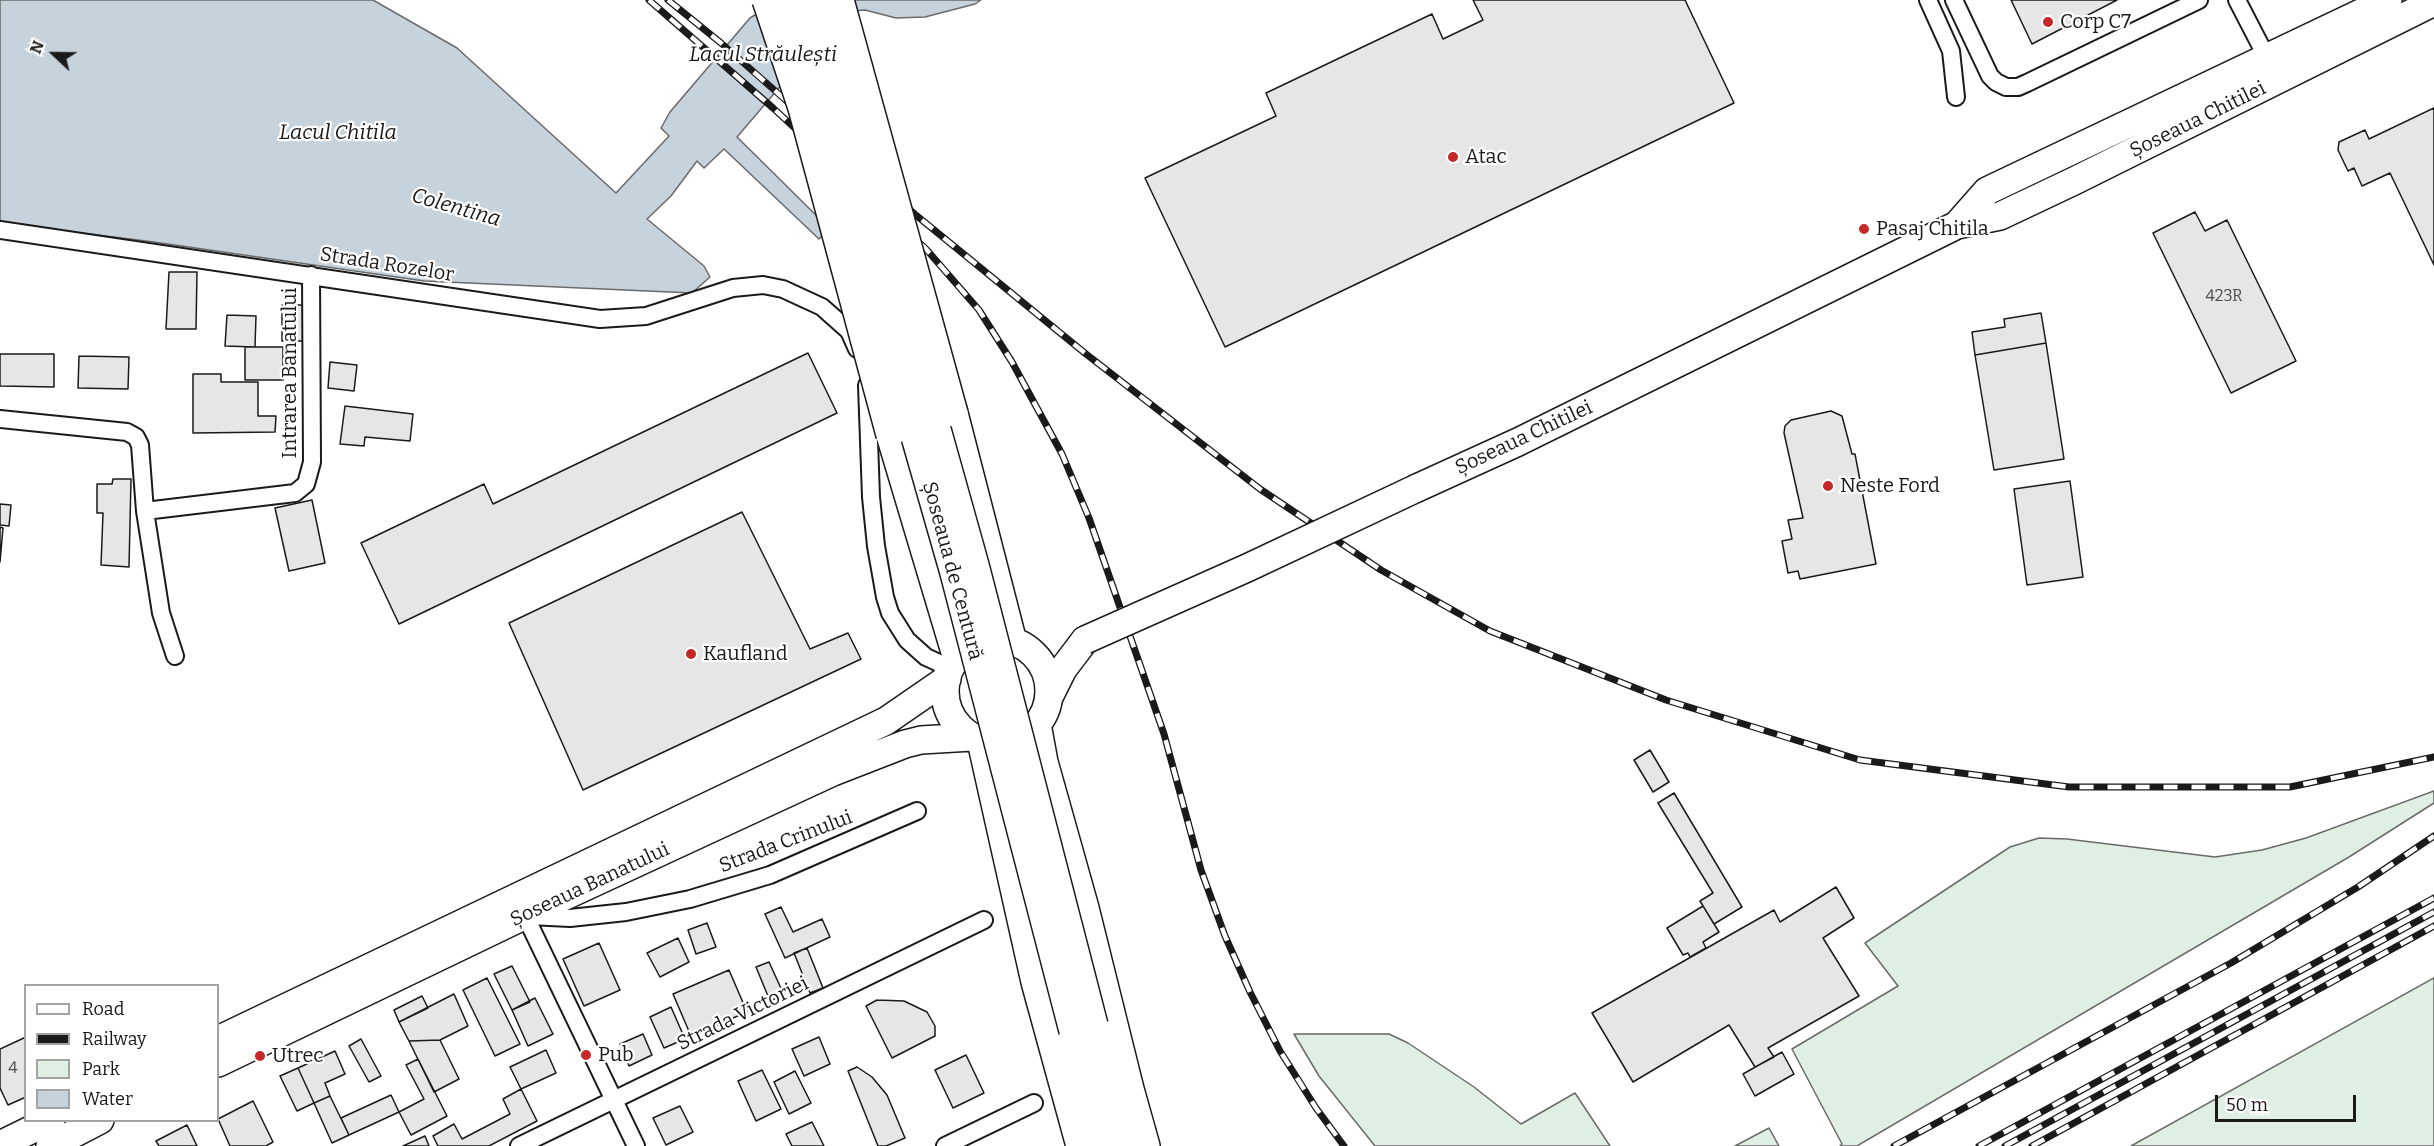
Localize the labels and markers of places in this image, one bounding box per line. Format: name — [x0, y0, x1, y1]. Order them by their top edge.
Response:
place label: Corp C7 — [2060, 10, 2131, 34]
marker: Corp C7 — [2041, 15, 2055, 29]
place label: Atac — [1465, 145, 1507, 169]
marker: Atac — [1446, 150, 1460, 164]
place label: Pasaj Chitila — [1876, 217, 1989, 241]
marker: Pasaj Chitila — [1857, 222, 1871, 236]
place label: Neste Ford — [1840, 474, 1940, 498]
marker: Neste Ford — [1821, 479, 1835, 493]
place label: Kaufland — [703, 642, 788, 666]
marker: Kaufland — [684, 647, 698, 661]
place label: Pub — [598, 1043, 634, 1067]
place label: Utrec — [272, 1044, 324, 1068]
marker: Pub — [579, 1048, 593, 1062]
marker: Utrec — [253, 1049, 267, 1063]

